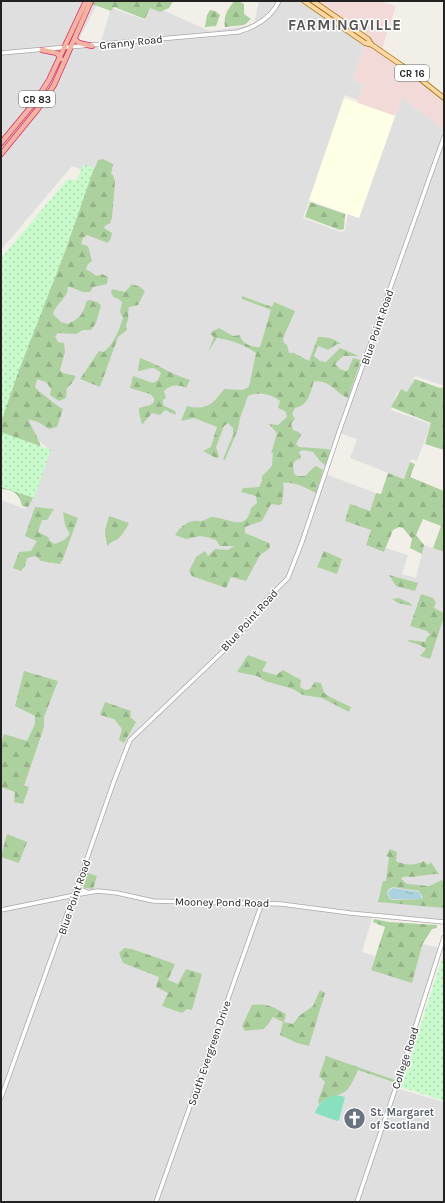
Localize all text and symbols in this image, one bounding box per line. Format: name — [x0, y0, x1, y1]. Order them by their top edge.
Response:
district label: FARMINGVILLE — [288, 16, 402, 34]
street label: Granny Road — [99, 33, 163, 52]
road number: CR 16 — [395, 65, 429, 81]
road number: CR 83 — [19, 91, 55, 107]
street label: Blue Point Road — [358, 288, 396, 367]
street label: Blue Point Road — [218, 587, 281, 654]
street label: Blue Point Road — [55, 858, 93, 937]
street label: Mooney Pond Road — [175, 895, 269, 910]
street label: South Evergreen Drive — [185, 999, 234, 1107]
street label: College Road — [389, 1026, 422, 1091]
church icon: St. Margaret of Scotland — [341, 1105, 367, 1131]
place label: St. Margaret of Scotland — [370, 1106, 435, 1132]

